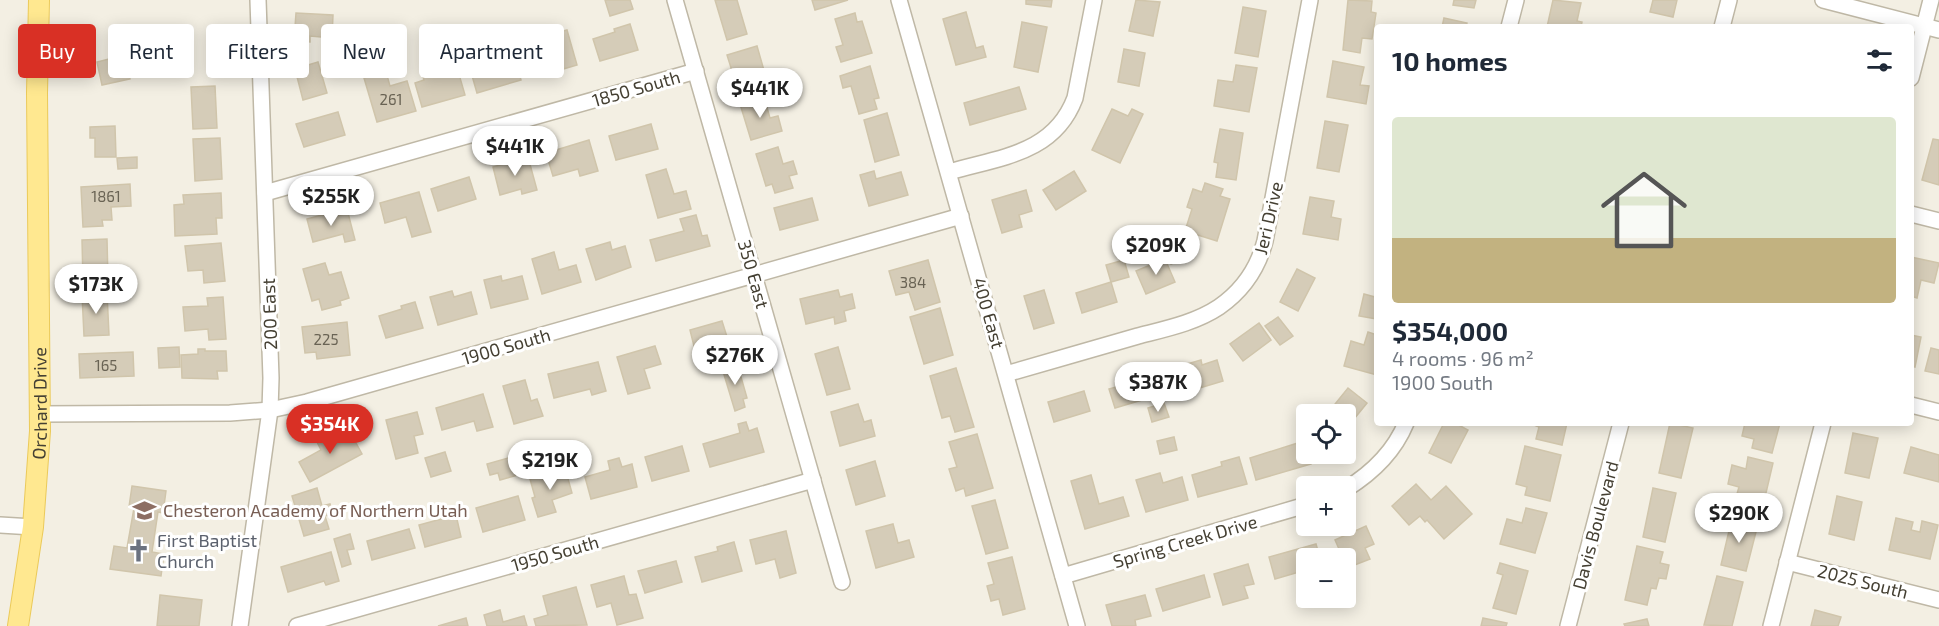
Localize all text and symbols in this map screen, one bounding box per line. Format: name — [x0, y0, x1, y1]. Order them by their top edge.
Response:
chip: Buy — [18, 24, 96, 78]
chip: Rent — [108, 24, 194, 78]
chip: Filters — [206, 24, 309, 78]
chip: New — [321, 24, 407, 78]
chip: Apartment — [419, 24, 564, 78]
icon: filters — [1863, 44, 1896, 77]
text: 10 homes — [1392, 45, 1508, 76]
street label: 1850 South — [589, 65, 683, 111]
pin: $441K — [718, 68, 802, 119]
text: $441K — [731, 75, 789, 99]
house number: 261 — [380, 90, 402, 108]
pin: $441K — [473, 126, 557, 177]
text: $441K — [486, 133, 544, 157]
icon: home — [1590, 156, 1698, 264]
pin: $255K — [289, 176, 373, 227]
street label: Jeri Drive — [1249, 179, 1287, 257]
text: $255K — [302, 183, 360, 207]
house number: 1861 — [91, 187, 121, 205]
pin: $209K — [1114, 225, 1198, 276]
text: $209K — [1126, 232, 1186, 256]
street label: 350 East — [734, 237, 774, 311]
pin: $173K — [54, 264, 138, 315]
text: $173K — [69, 271, 123, 295]
house number: 384 — [900, 273, 926, 291]
street label: 400 East — [968, 275, 1010, 351]
street label: 200 East — [257, 278, 281, 350]
text: $354,000 — [1392, 315, 1508, 346]
street label: 1900 South — [459, 323, 553, 369]
house number: 225 — [314, 330, 338, 348]
pin: $276K — [693, 335, 777, 386]
text: $276K — [706, 342, 764, 366]
text: 4 rooms · 96 m² — [1392, 346, 1534, 370]
street label: Orchard Drive — [27, 347, 51, 460]
house number: 165 — [95, 356, 117, 374]
pin: $387K — [1116, 362, 1200, 413]
text: $387K — [1129, 369, 1187, 393]
text: 1900 South — [1392, 370, 1493, 394]
pin: $354K — [288, 404, 372, 455]
map controls — [1296, 404, 1356, 608]
button: locate — [1296, 404, 1356, 464]
text: $354K — [300, 411, 360, 435]
pin: $219K — [508, 440, 592, 491]
text: $219K — [522, 447, 578, 471]
street label: Davis Boulevard — [1567, 458, 1623, 592]
button: + — [1296, 476, 1356, 536]
pin: $290K — [1697, 493, 1781, 544]
school or university icon: Chesteron Academy of Northern Utah — [132, 497, 158, 523]
place label: Chesteron Academy of Northern Utah — [163, 499, 468, 521]
text: $290K — [1709, 500, 1769, 524]
street label: Spring Creek Drive — [1110, 510, 1260, 572]
place label: First Baptist Church — [157, 529, 257, 572]
street label: 1950 South — [509, 530, 601, 576]
church icon: First Baptist Church — [126, 537, 152, 563]
button: − — [1296, 548, 1356, 608]
street label: 2025 South — [1815, 559, 1911, 603]

